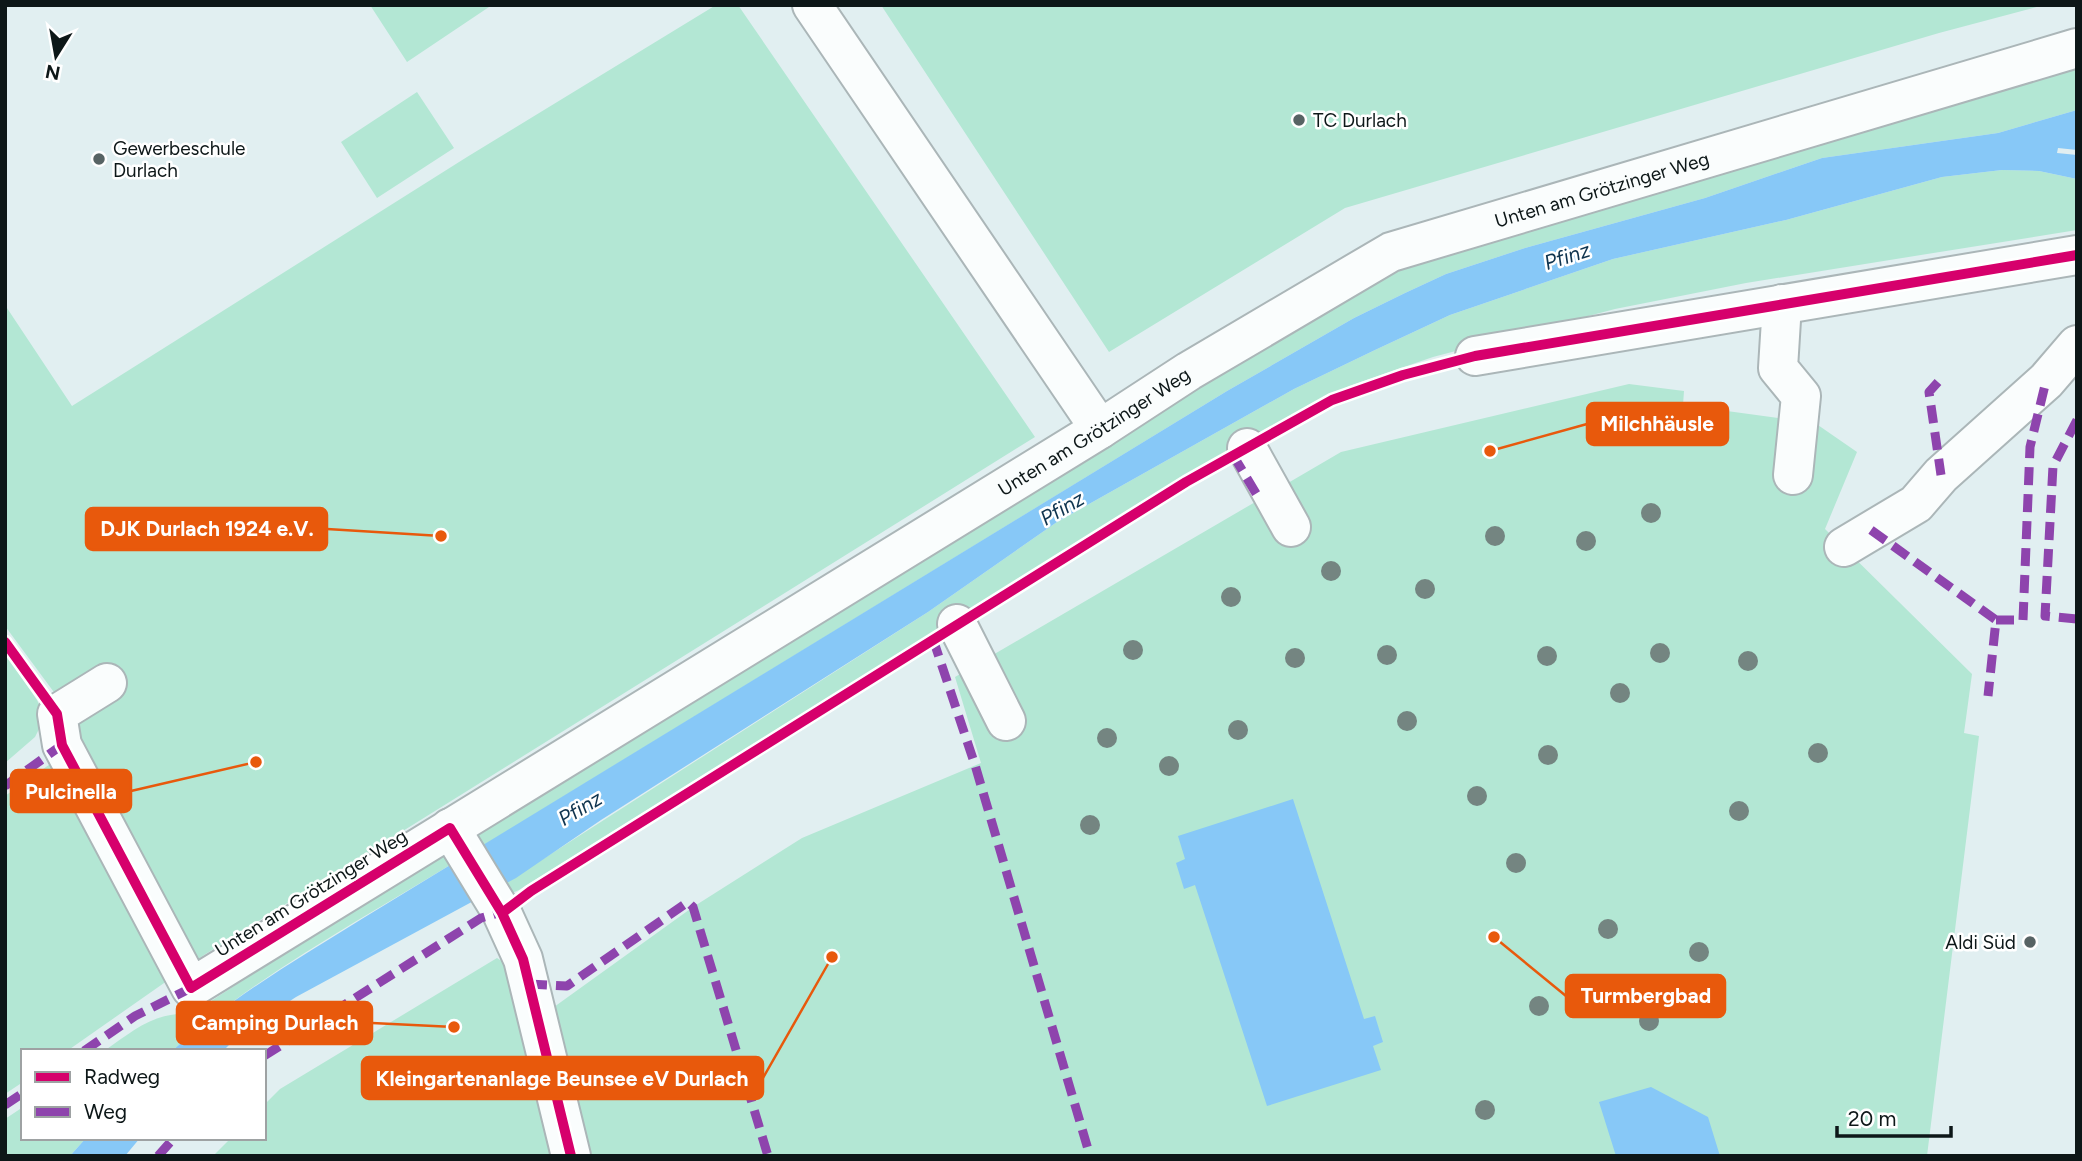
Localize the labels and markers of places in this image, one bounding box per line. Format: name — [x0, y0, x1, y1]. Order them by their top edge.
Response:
place label: TC Durlach — [1313, 109, 1407, 132]
marker: TC Durlach — [1291, 112, 1307, 128]
place label: Gewerbeschule Durlach — [113, 137, 245, 182]
marker: Gewerbeschule Durlach — [91, 151, 107, 167]
callout: Milchhäusle — [1587, 403, 1728, 445]
callout: DJK Durlach 1924 e.V. — [86, 508, 327, 550]
callout: Pulcinella — [11, 770, 131, 812]
place label: Aldi Süd — [1945, 931, 2016, 954]
marker: Aldi Süd — [2022, 934, 2038, 950]
callout: Turmbergbad — [1566, 975, 1725, 1017]
callout: Camping Durlach — [177, 1002, 372, 1044]
callout: Kleingartenanlage Beunsee eV Durlach — [362, 1057, 763, 1099]

